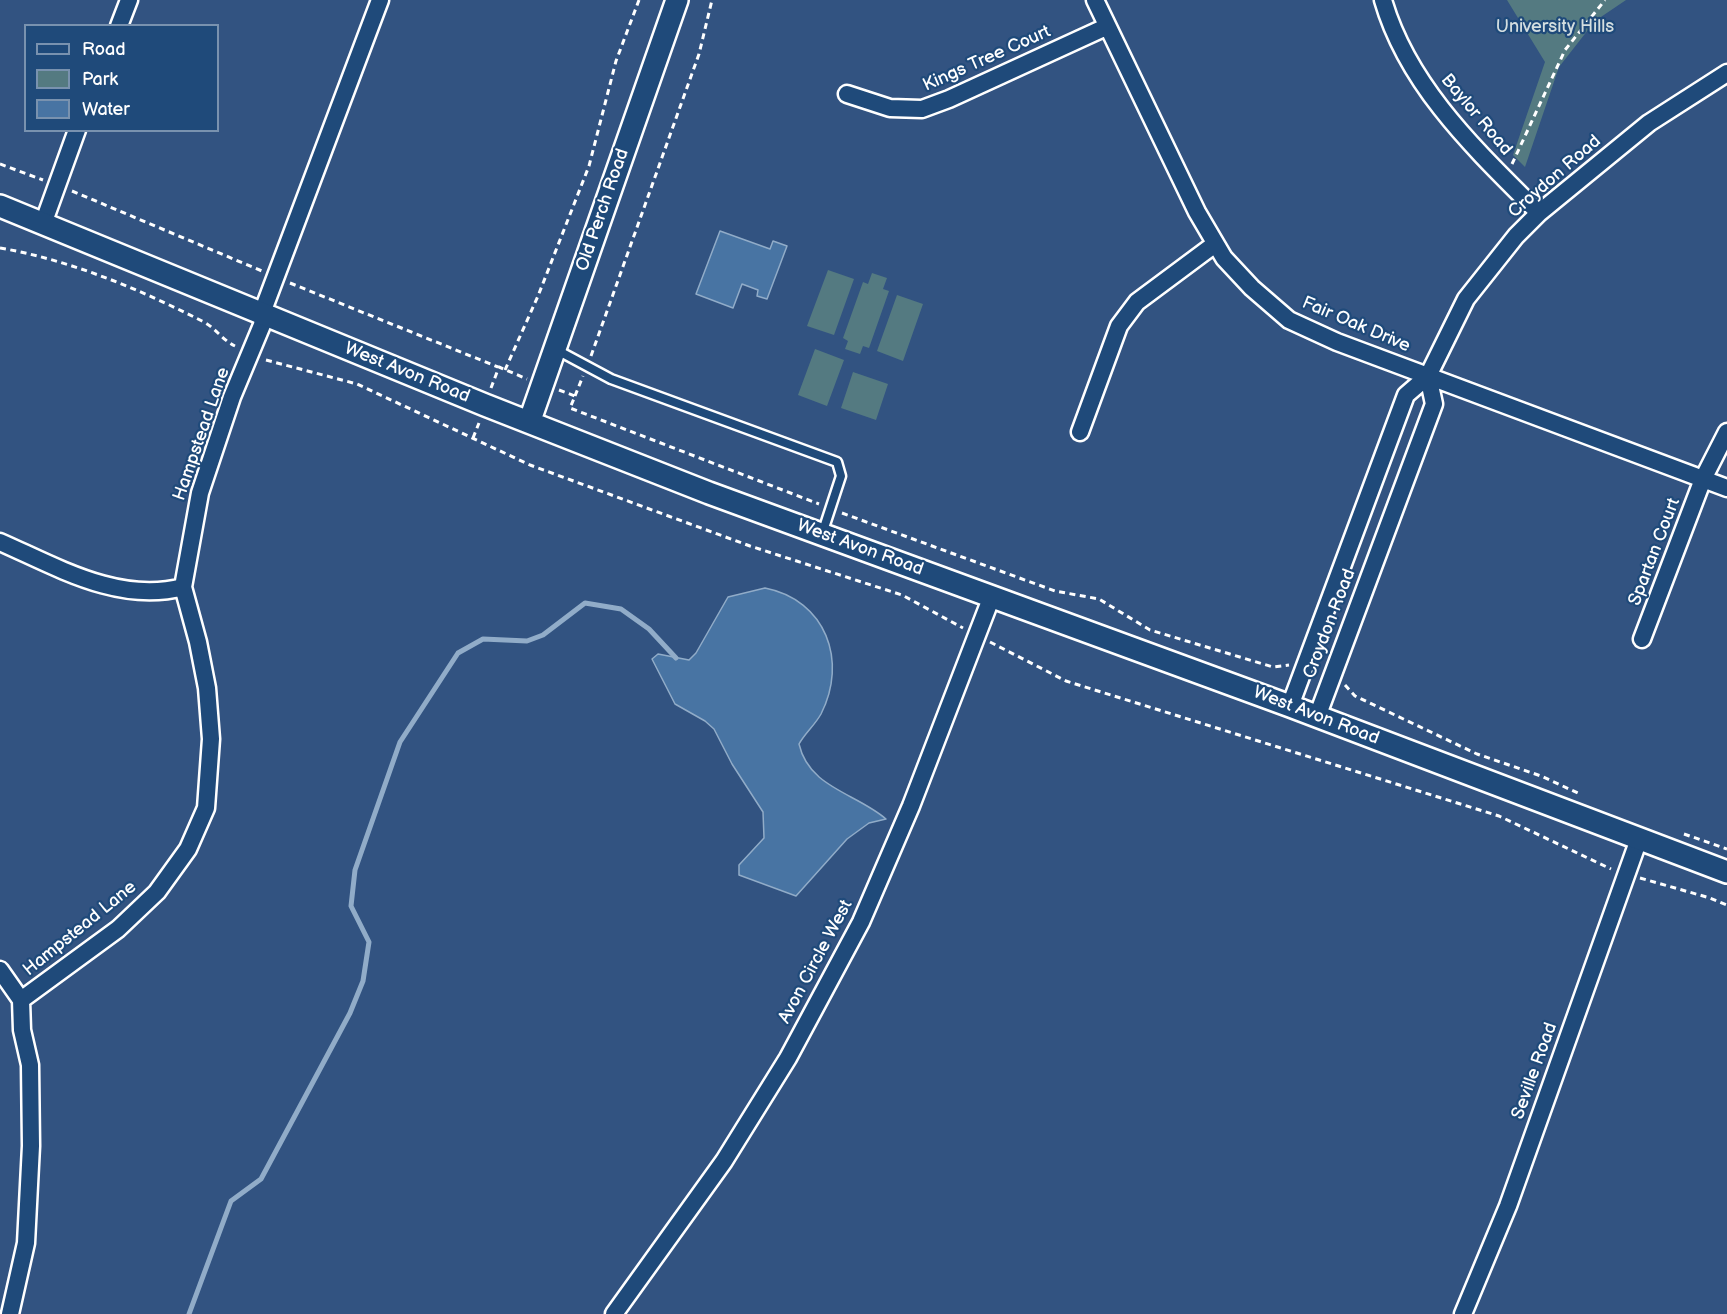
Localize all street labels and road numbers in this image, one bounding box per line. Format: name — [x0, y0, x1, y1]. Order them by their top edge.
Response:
street label: Kings Tree Court — [920, 21, 1054, 97]
street label: Baylor Road — [1436, 70, 1516, 160]
street label: Croydon Road — [1504, 131, 1606, 223]
street label: Old Perch Road — [572, 146, 634, 274]
street label: Fair Oak Drive — [1299, 292, 1413, 358]
street label: West Avon Road — [341, 338, 473, 408]
street label: Hampstead Lane — [169, 365, 235, 503]
street label: Spartan Court — [1625, 495, 1685, 609]
street label: West Avon Road — [794, 515, 926, 581]
street label: Croydon Road — [1299, 566, 1361, 682]
street label: West Avon Road — [1250, 682, 1382, 750]
street label: Hampstead Lane — [19, 877, 141, 981]
street label: Avon Circle West — [774, 897, 858, 1027]
street label: Seville Road — [1508, 1020, 1562, 1122]

